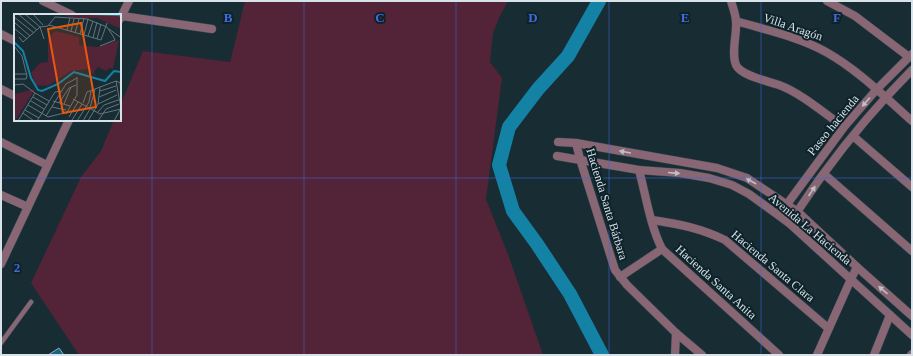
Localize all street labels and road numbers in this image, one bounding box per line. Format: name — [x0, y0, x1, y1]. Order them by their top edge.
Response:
street label: Villa Aragón — [762, 10, 824, 44]
street label: Paseo hacienda — [804, 91, 862, 158]
street label: Hacienda Santa Bárbara — [583, 147, 631, 262]
street label: Avenida La Hacienda — [766, 190, 855, 268]
street label: Hacienda Santa Clara — [729, 227, 818, 305]
street label: Hacienda Santa Anita — [673, 242, 760, 322]

